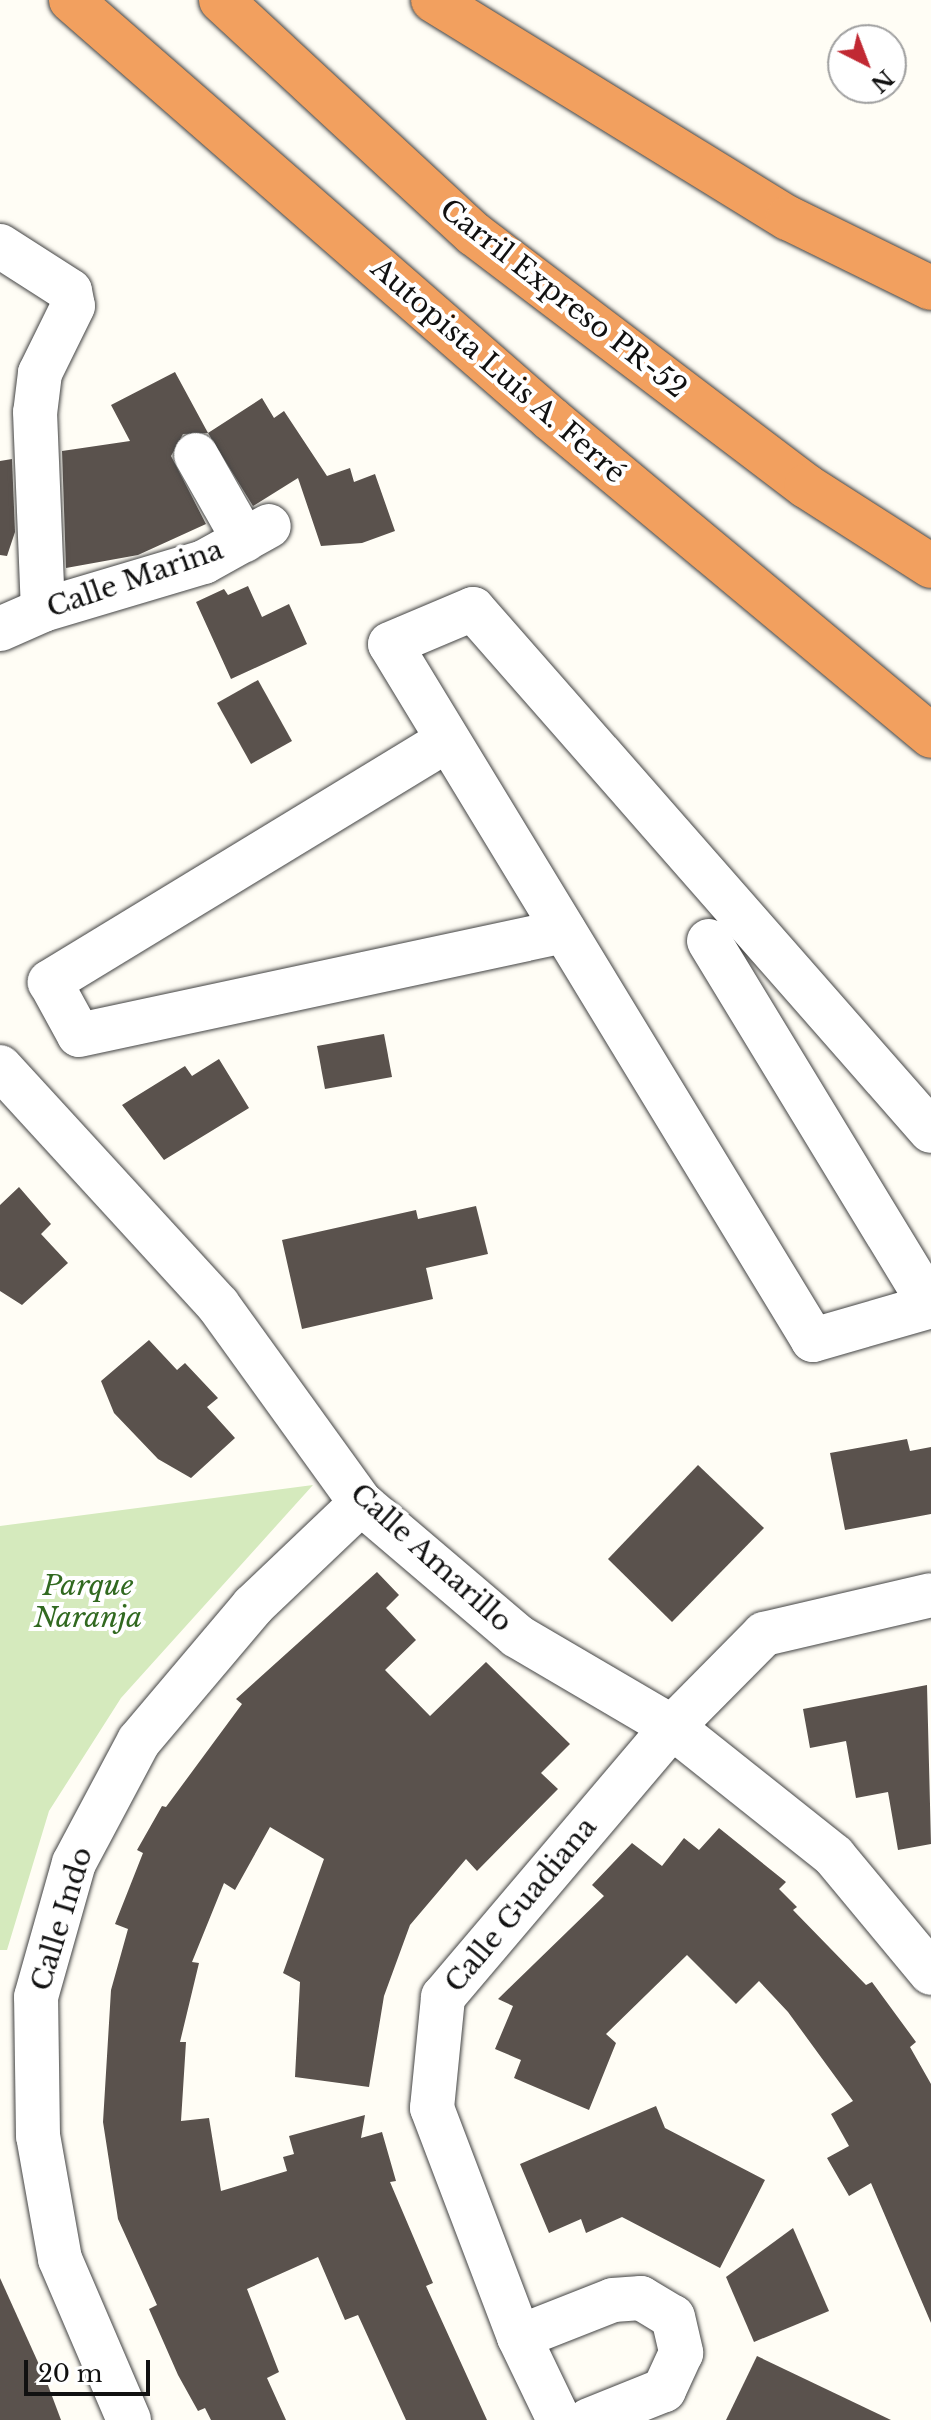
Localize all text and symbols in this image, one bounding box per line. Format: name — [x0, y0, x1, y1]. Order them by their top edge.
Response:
north arrow — [827, 24, 907, 104]
text: N — [865, 64, 899, 98]
street label: Carril Expreso PR-52 — [433, 192, 693, 406]
street label: Autopista Luis A. Ferré — [364, 251, 632, 491]
street label: Calle Marina — [43, 533, 227, 625]
street label: Calle Amarillo — [343, 1476, 519, 1640]
park label: Parque Naranja — [34, 1569, 142, 1635]
street label: Calle Guadiana — [438, 1811, 604, 1999]
street label: Calle Indo — [24, 1843, 100, 1995]
scale bar — [28, 2344, 154, 2394]
text: 20 m — [38, 2359, 103, 2388]

